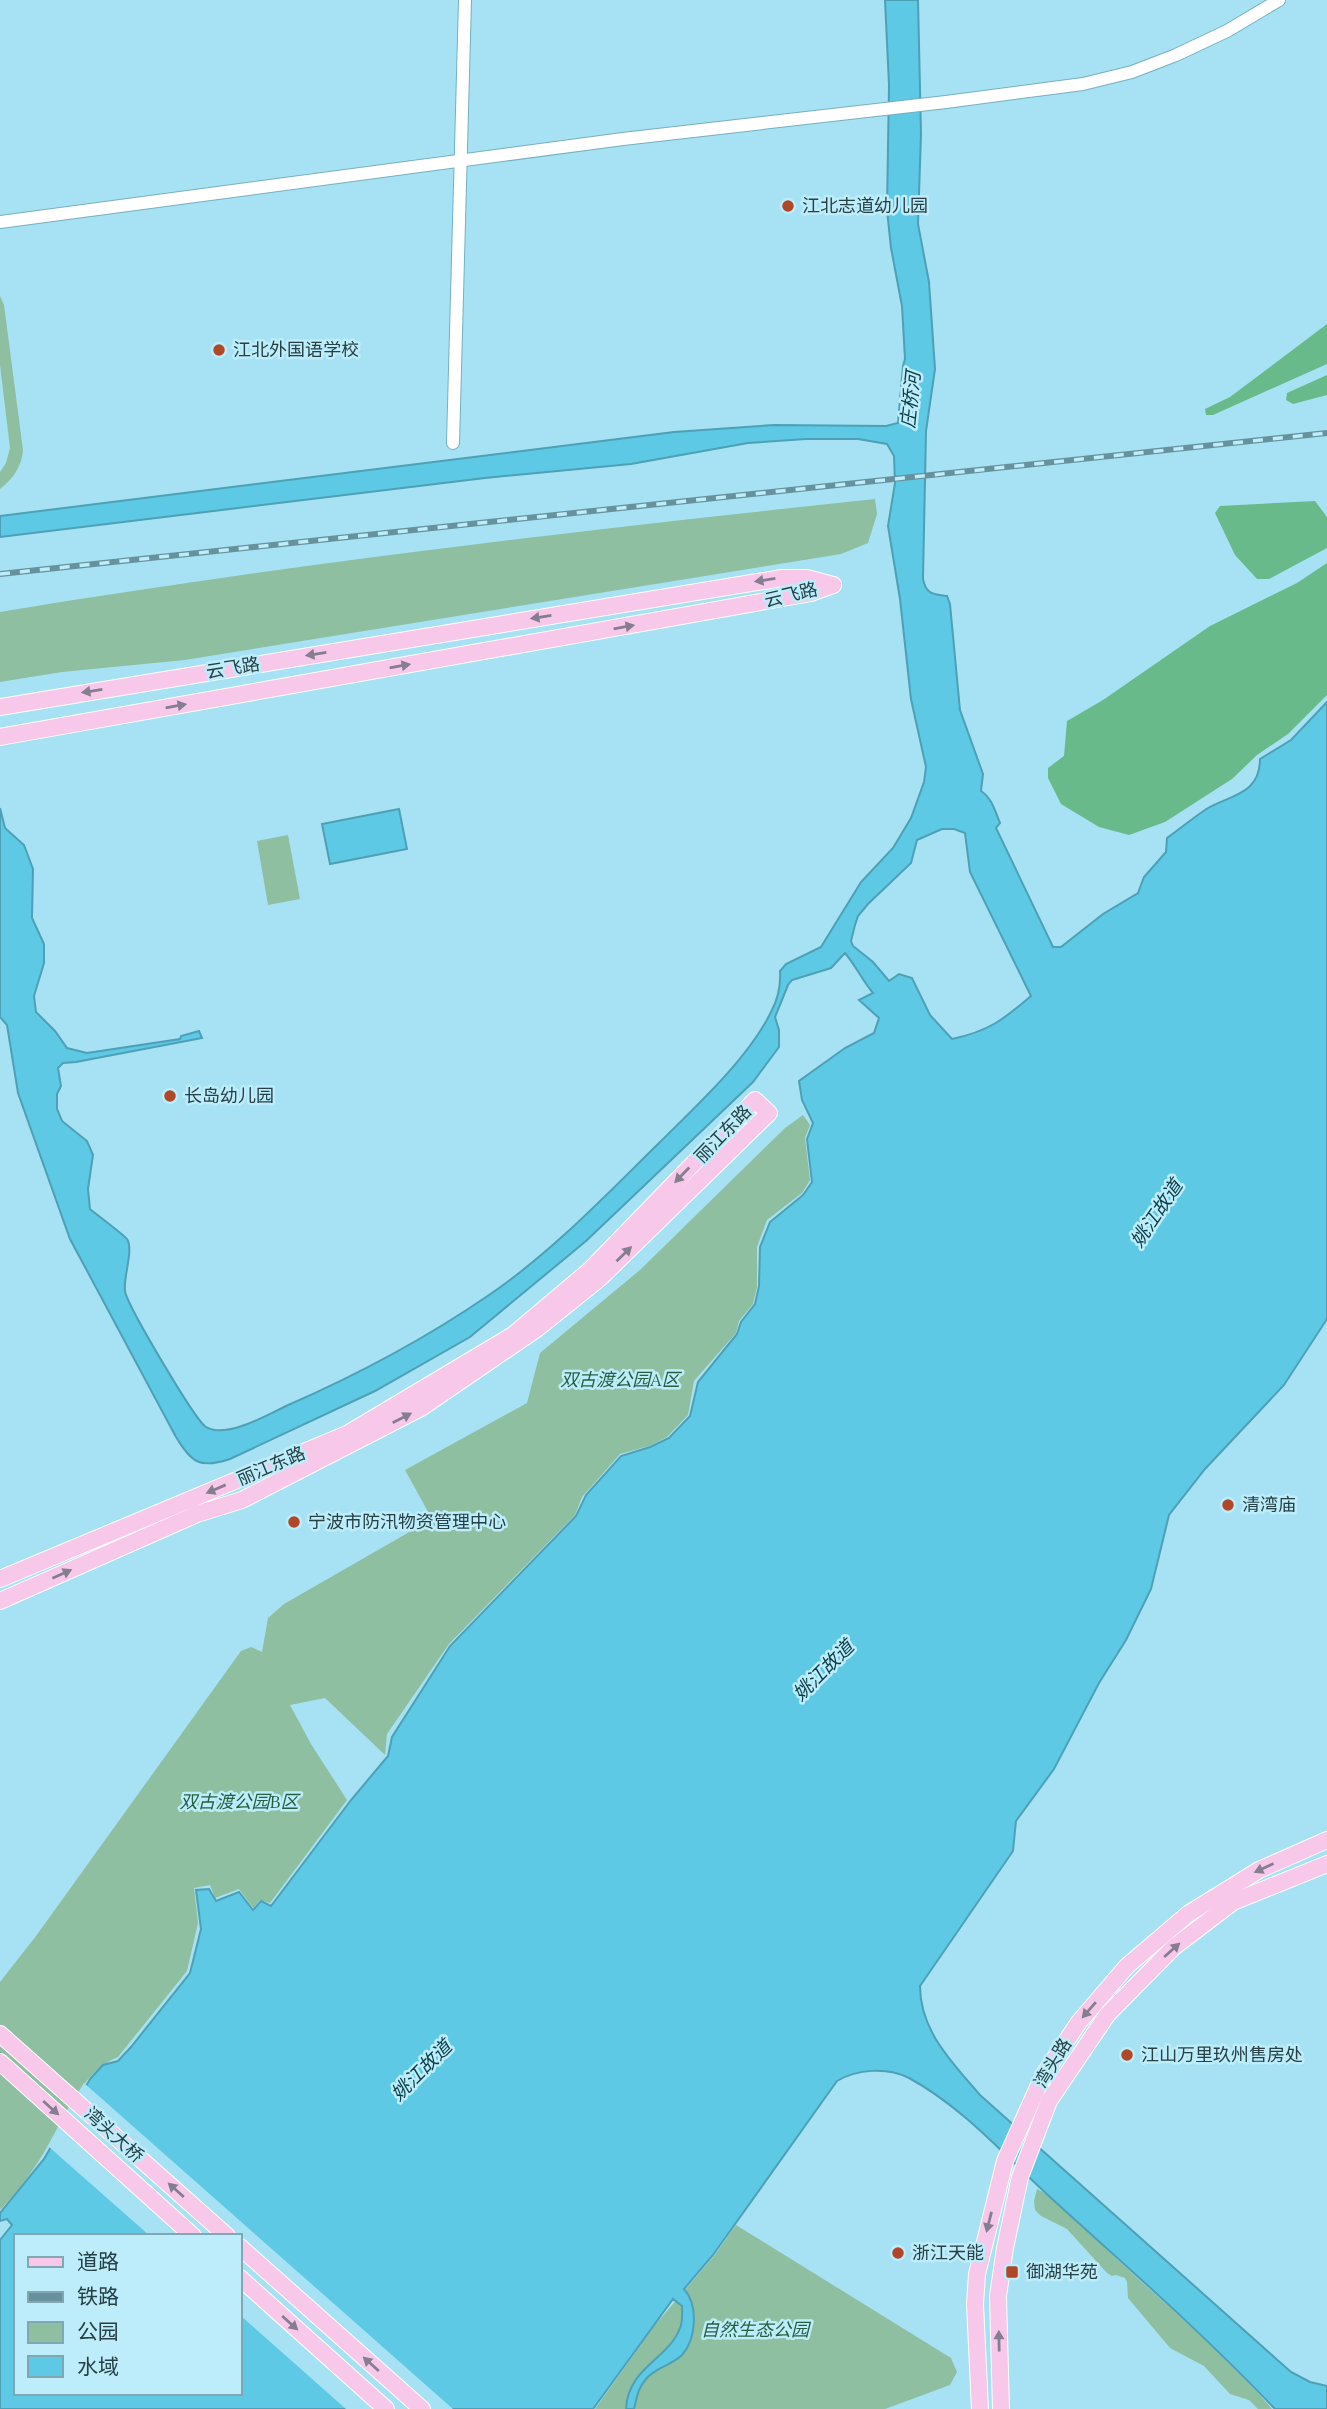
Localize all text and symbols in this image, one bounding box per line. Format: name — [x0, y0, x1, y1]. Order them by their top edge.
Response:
place label: 江北志道幼儿园 — [802, 194, 928, 217]
marker: 江北志道幼儿园 — [780, 198, 796, 214]
place label: 江北外国语学校 — [233, 338, 359, 361]
marker: 江北外国语学校 — [211, 342, 227, 358]
water label: 庄桥河 — [895, 366, 925, 430]
one-way arrow — [754, 575, 776, 586]
street label: 云飞路 — [762, 577, 820, 612]
one-way arrow — [530, 612, 552, 623]
one-way arrow — [613, 621, 635, 632]
one-way arrow — [305, 649, 327, 660]
street label: 云飞路 — [204, 652, 261, 683]
one-way arrow — [389, 660, 411, 671]
one-way arrow — [81, 686, 103, 697]
one-way arrow — [165, 700, 187, 711]
place label: 长岛幼儿园 — [184, 1084, 274, 1107]
marker: 长岛幼儿园 — [162, 1088, 178, 1104]
street label: 丽江东路 — [689, 1100, 756, 1168]
one-way arrow — [675, 1166, 691, 1183]
water label: 姚江故道 — [1125, 1172, 1189, 1251]
one-way arrow — [616, 1246, 633, 1263]
park label: 双古渡公园A区 — [560, 1368, 683, 1391]
one-way arrow — [392, 1412, 412, 1423]
street label: 丽江东路 — [233, 1441, 308, 1490]
one-way arrow — [205, 1483, 226, 1494]
place label: 清湾庙 — [1242, 1493, 1296, 1516]
marker: 清湾庙 — [1220, 1497, 1236, 1513]
place label: 宁波市防汛物资管理中心 — [308, 1510, 506, 1533]
marker: 宁波市防汛物资管理中心 — [286, 1514, 302, 1530]
one-way arrow — [52, 1568, 73, 1579]
water label: 姚江故道 — [788, 1633, 860, 1705]
park label: 双古渡公园B区 — [179, 1790, 302, 1813]
one-way arrow — [1254, 1862, 1274, 1873]
one-way arrow — [1163, 1942, 1181, 1958]
one-way arrow — [1081, 2001, 1097, 2019]
water label: 姚江故道 — [386, 2033, 458, 2105]
street label: 湾头路 — [1029, 2034, 1076, 2092]
place label: 江山万里玖州售房处 — [1141, 2043, 1303, 2066]
marker: 江山万里玖州售房处 — [1119, 2047, 1135, 2063]
one-way arrow — [42, 2100, 60, 2116]
street label: 湾头大桥 — [80, 2102, 149, 2167]
one-way arrow — [168, 2183, 185, 2199]
one-way arrow — [983, 2211, 994, 2233]
legend — [14, 2234, 242, 2395]
place label: 浙江天能 — [912, 2241, 984, 2264]
marker: 浙江天能 — [890, 2245, 906, 2261]
text: 道路 — [77, 2248, 119, 2275]
place label: 御湖华苑 — [1026, 2260, 1098, 2283]
marker: 御湖华苑 — [1004, 2264, 1020, 2280]
text: 铁路 — [77, 2283, 119, 2310]
one-way arrow — [282, 2315, 299, 2330]
text: 公园 — [77, 2318, 119, 2345]
park label: 自然生态公园 — [701, 2318, 812, 2341]
one-way arrow — [993, 2330, 1005, 2352]
text: 水域 — [77, 2353, 119, 2380]
one-way arrow — [362, 2356, 380, 2372]

